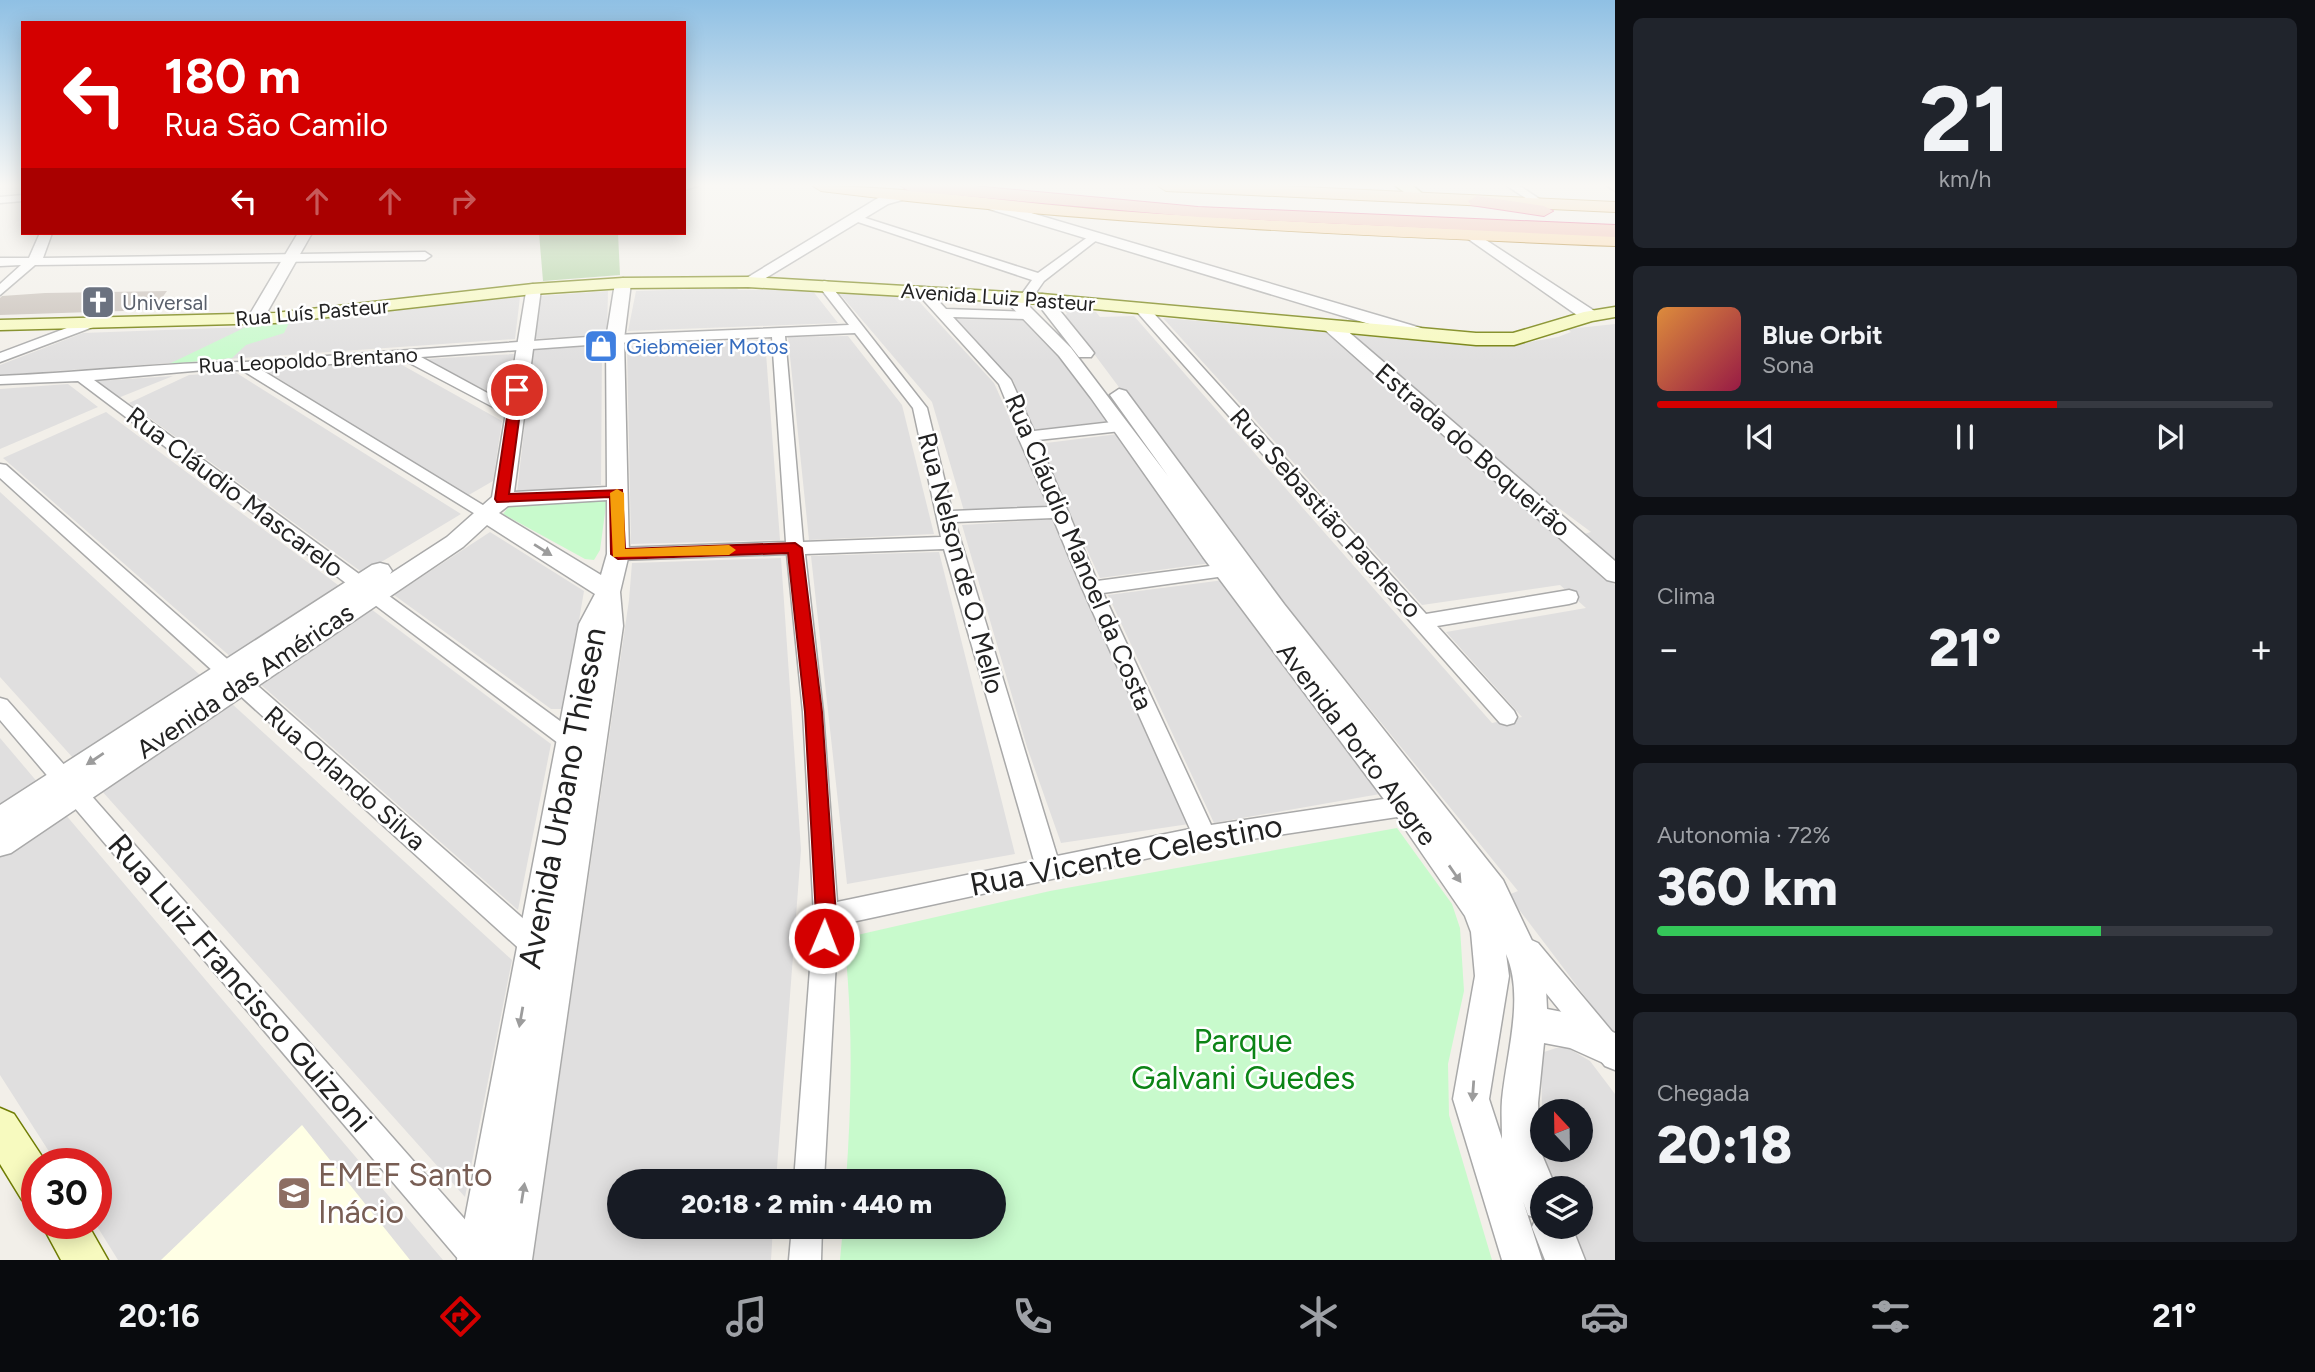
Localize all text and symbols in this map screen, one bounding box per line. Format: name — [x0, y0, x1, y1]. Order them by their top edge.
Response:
text: 180 m — [164, 46, 301, 105]
icon: left — [49, 49, 140, 140]
text: 21 — [1919, 65, 2011, 174]
text: Rua São Camilo — [164, 106, 388, 144]
text: km/h — [1939, 165, 1991, 193]
icon: left — [225, 182, 263, 220]
icon: ahead — [298, 182, 336, 220]
icon: ahead — [371, 182, 409, 220]
icon: right — [444, 182, 482, 220]
street label: Avenida Luiz Pasteur — [900, 278, 1096, 316]
church icon: Universal — [79, 283, 117, 321]
place label: Universal — [122, 290, 208, 315]
street label: Rua Luís Pasteur — [234, 293, 390, 331]
text: Blue Orbit — [1762, 319, 1883, 351]
shop icon: Giebmeier Motos — [582, 327, 620, 365]
place label: Giebmeier Motos — [626, 334, 788, 359]
street label: Rua Leopoldo Brentano — [198, 342, 418, 378]
text: Sona — [1762, 351, 1814, 379]
street label: Estrada do Boqueirão — [1369, 356, 1577, 544]
pin — [487, 360, 547, 420]
icon: arrive — [498, 371, 536, 409]
street label: Rua Cláudio Manoel da Costa — [998, 389, 1160, 715]
street label: Rua Cláudio Mascarelo — [120, 400, 350, 584]
street label: Rua Sebastião Pacheco — [1223, 401, 1429, 625]
icon: previous — [1741, 418, 1779, 456]
icon: pause — [1946, 418, 1984, 456]
icon: next — [2151, 418, 2189, 456]
street label: Rua Nelson de O. Mello — [911, 429, 1011, 697]
one-way arrow — [533, 544, 552, 557]
text: Clima — [1657, 582, 1715, 610]
street label: Avenida das Américas — [130, 596, 360, 766]
text: 21° — [1929, 617, 2001, 679]
street label: Avenida Urbano Thiesen — [510, 624, 614, 972]
text: − — [1657, 626, 1681, 672]
text: + — [2249, 626, 2273, 672]
street label: Avenida Porto Alegre — [1270, 636, 1444, 852]
street label: Rua Orlando Silva — [258, 699, 432, 857]
one-way arrow — [86, 752, 105, 765]
street label: Rua Vicente Celestino — [966, 806, 1286, 904]
text: Autonomia · 72% — [1657, 821, 1831, 849]
street label: Rua Luiz Francisco Guizoni — [100, 826, 380, 1140]
text: 360 km — [1657, 856, 1838, 918]
one-way arrow — [1448, 865, 1462, 883]
position arrow — [787, 901, 861, 975]
one-way arrow — [515, 1006, 526, 1028]
park label: Parque Galvani Guedes — [1131, 1022, 1355, 1097]
text: Chegada — [1657, 1079, 1749, 1107]
one-way arrow — [1468, 1080, 1479, 1102]
north arrow — [1530, 1099, 1592, 1162]
map controls — [1530, 1099, 1593, 1239]
text: 20:18 — [1657, 1114, 1792, 1176]
speed limit sign: 30 — [21, 1148, 112, 1239]
place label: EMEF Santo Inácio — [318, 1156, 493, 1231]
school or university icon: EMEF Santo Inácio — [275, 1174, 313, 1212]
button: layers — [1530, 1176, 1593, 1239]
one-way arrow — [517, 1181, 528, 1203]
text: 20:18 · 2 min · 440 m — [681, 1188, 932, 1220]
icon: directions — [436, 1292, 485, 1341]
icon: music — [722, 1292, 771, 1341]
icon: phone — [1008, 1292, 1057, 1341]
icon: climate — [1294, 1292, 1343, 1341]
icon: car — [1580, 1292, 1629, 1341]
icon: filters — [1866, 1292, 1915, 1341]
text: 20:16 — [118, 1297, 199, 1335]
text: 21° — [2152, 1297, 2196, 1335]

